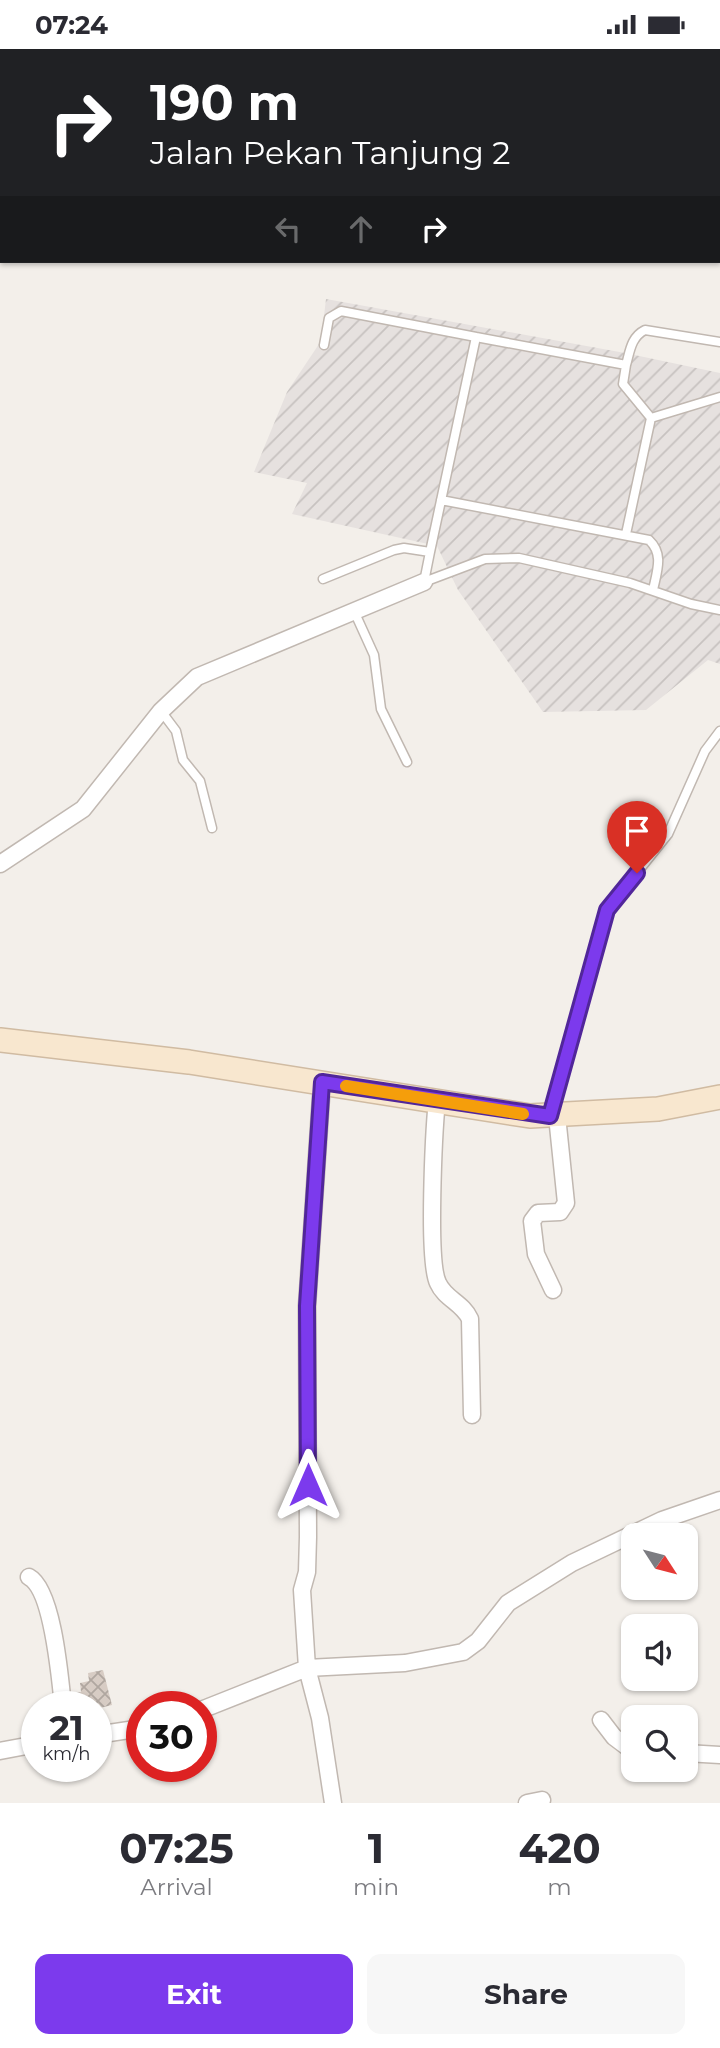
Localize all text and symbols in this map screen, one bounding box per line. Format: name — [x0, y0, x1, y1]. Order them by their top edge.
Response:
text: 07:24 — [35, 9, 108, 41]
text: 190 m — [150, 73, 299, 132]
icon: right — [35, 77, 126, 168]
text: Jalan Pekan Tanjung 2 — [150, 133, 510, 172]
icon: left — [269, 210, 307, 248]
icon: ahead — [342, 210, 380, 248]
icon: right — [415, 210, 453, 248]
pin — [607, 801, 667, 873]
icon: arrive — [618, 812, 656, 850]
position arrow — [271, 1448, 345, 1522]
north arrow — [621, 1523, 698, 1599]
map controls — [621, 1523, 698, 1782]
button: sound — [621, 1614, 698, 1691]
speed limit sign: 30 — [126, 1691, 217, 1782]
button: search — [621, 1705, 698, 1782]
text: 21 — [49, 1706, 84, 1749]
text: km/h — [42, 1743, 91, 1765]
text: 07:25 — [119, 1822, 234, 1874]
text: 1 — [368, 1822, 384, 1874]
text: 420 — [518, 1822, 601, 1874]
text: Arrival — [140, 1873, 213, 1901]
text: min — [353, 1873, 399, 1901]
text: m — [547, 1873, 572, 1901]
button: Exit — [35, 1954, 353, 2034]
button: Share — [367, 1954, 685, 2034]

